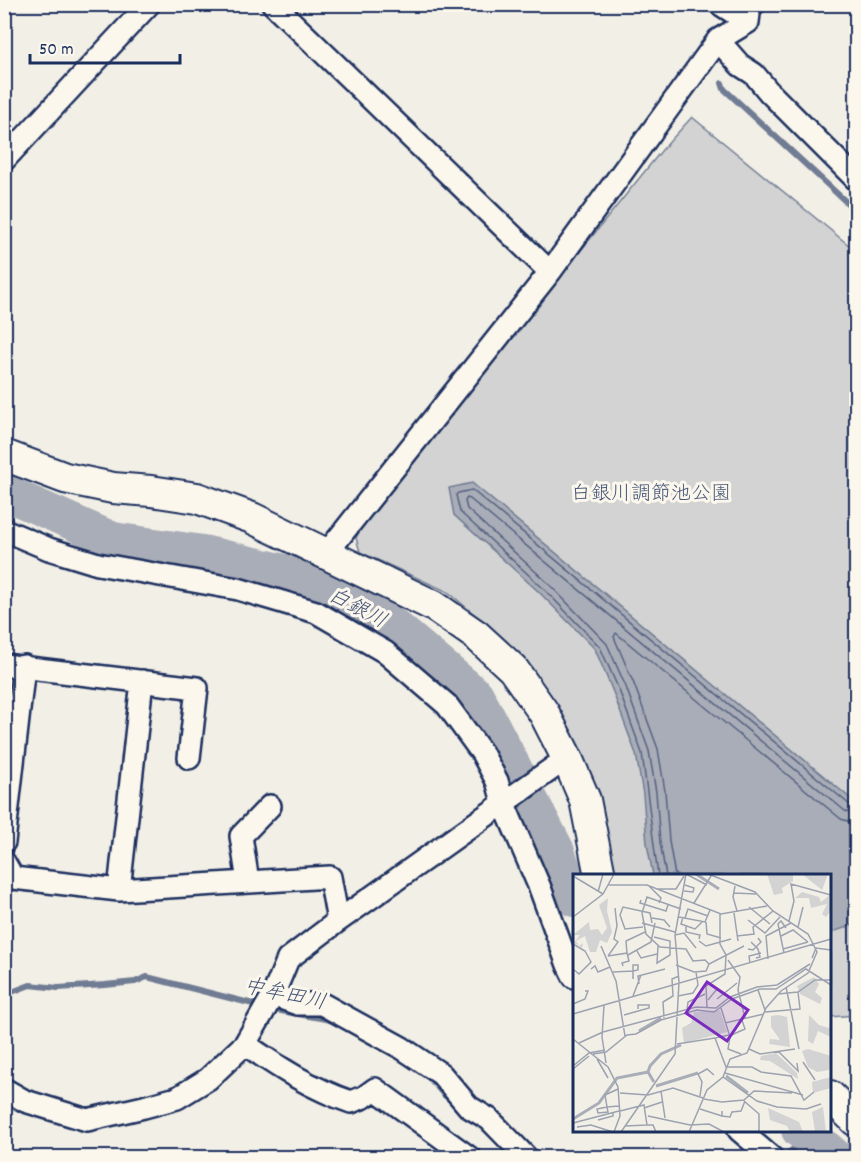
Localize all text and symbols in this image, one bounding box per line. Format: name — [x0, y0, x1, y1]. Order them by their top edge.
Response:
scale bar — [30, 27, 180, 65]
text: 50 m — [39, 38, 74, 63]
park label: 白銀川調節池公園 — [571, 481, 731, 509]
water label: 白銀川 — [322, 582, 391, 638]
inset map — [573, 874, 831, 1132]
water label: 中牟田川 — [240, 973, 329, 1019]

